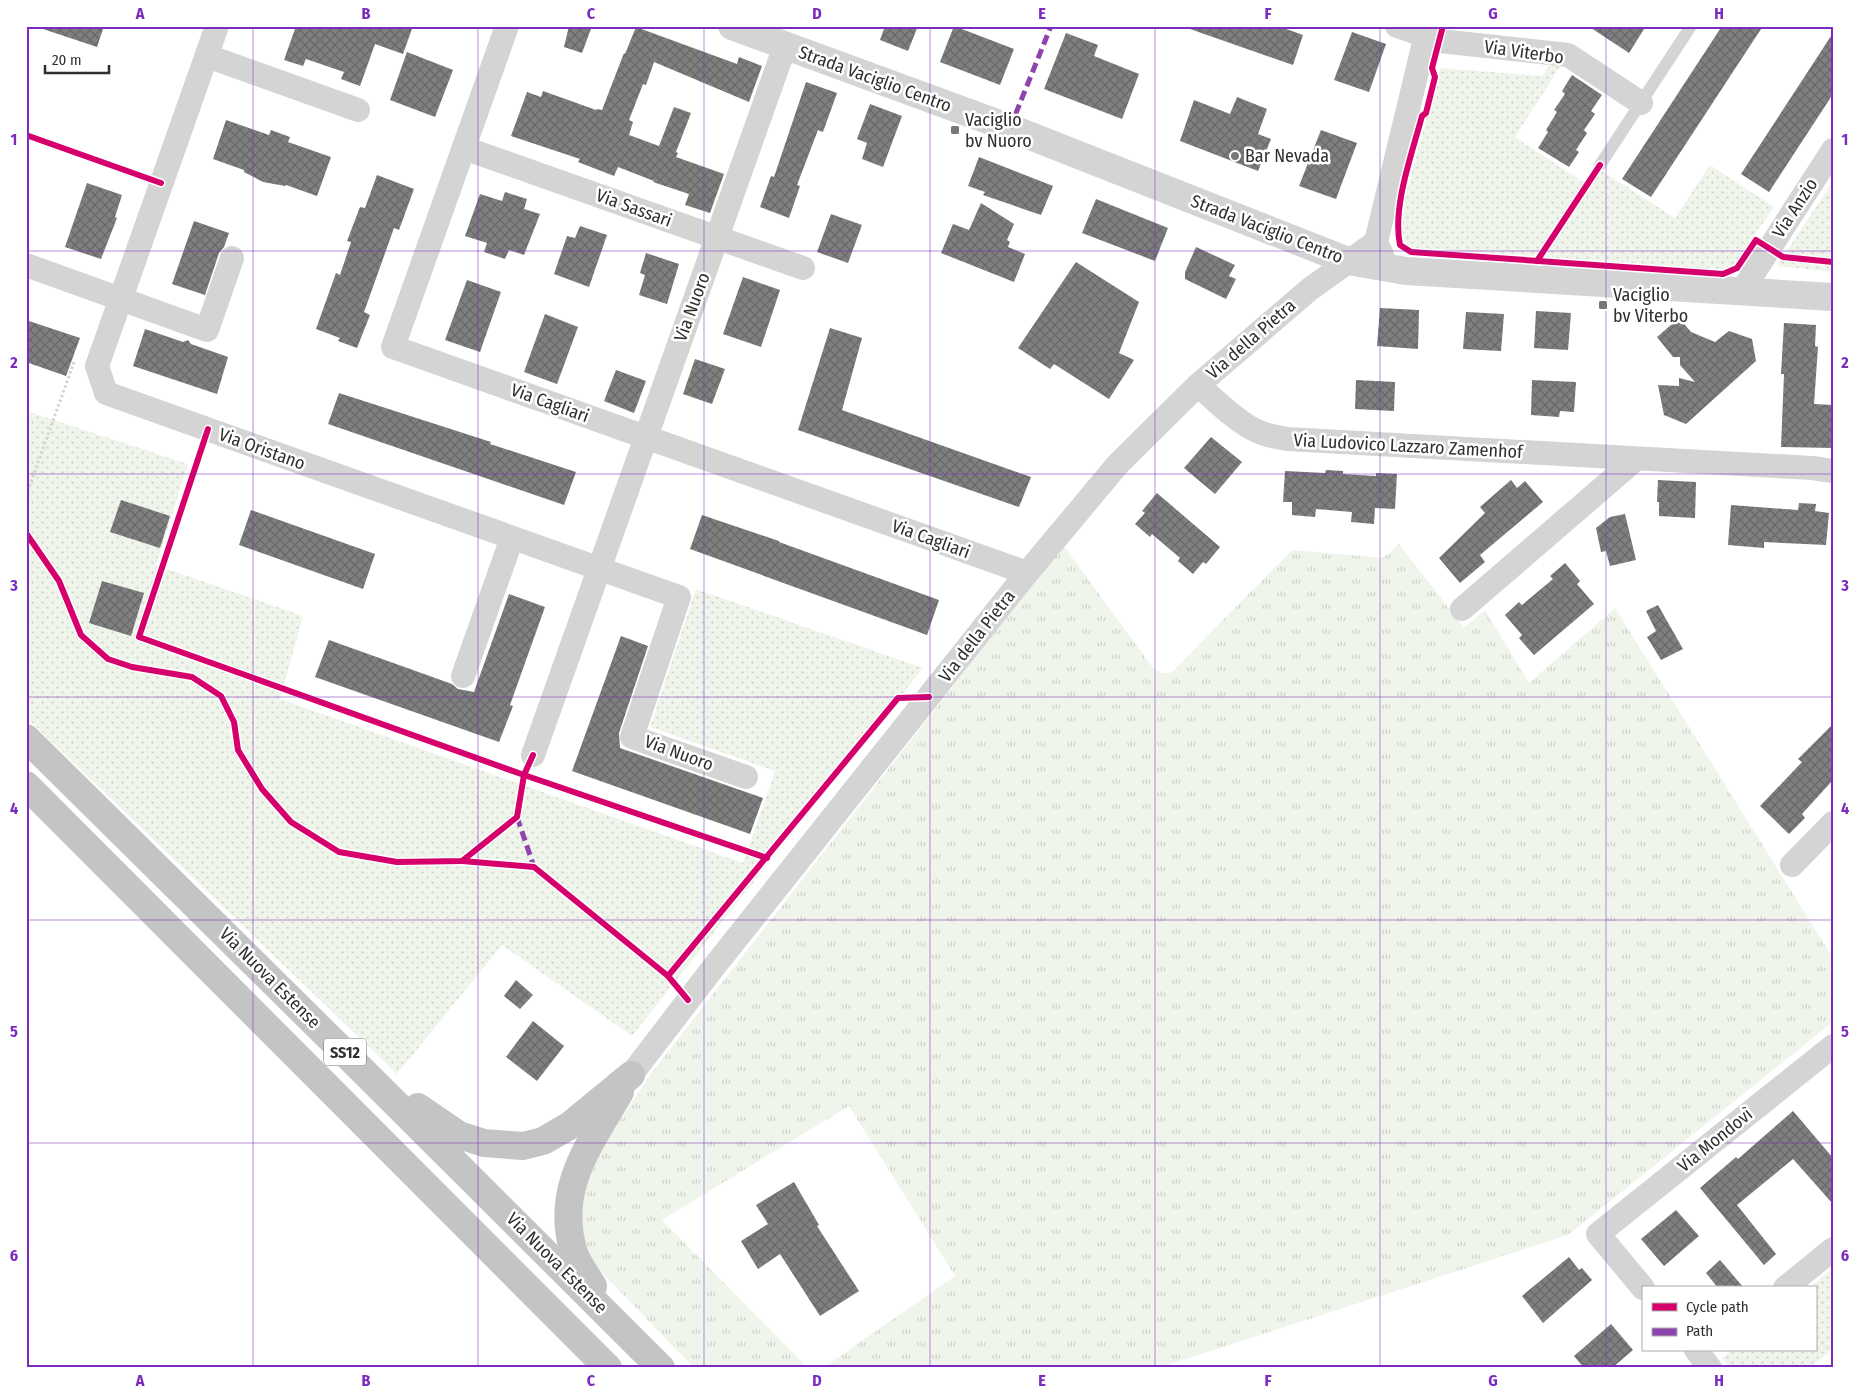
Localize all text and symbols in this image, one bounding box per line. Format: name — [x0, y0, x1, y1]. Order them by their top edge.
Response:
text: A — [135, 4, 145, 23]
text: B — [362, 4, 371, 23]
text: C — [587, 4, 596, 23]
text: D — [812, 4, 822, 23]
text: E — [1038, 4, 1046, 23]
text: F — [1264, 4, 1272, 23]
text: G — [1488, 4, 1498, 23]
text: H — [1714, 4, 1724, 23]
street label: Via Viterbo — [1483, 36, 1565, 68]
street label: Strada Vaciglio Centro — [795, 41, 955, 117]
scale bar — [45, 42, 109, 74]
text: 20 m — [52, 51, 82, 69]
place label: Vaciglio bv Nuoro — [965, 109, 1032, 152]
marker: Vaciglio bv Nuoro — [949, 124, 961, 136]
text: 1 — [11, 130, 17, 149]
text: 1 — [1842, 130, 1848, 149]
place label: Bar Nevada — [1245, 145, 1329, 167]
marker: Bar Nevada — [1229, 150, 1241, 162]
street label: Via Anzio — [1768, 174, 1822, 242]
street label: Via Sassari — [593, 184, 675, 232]
street label: Strada Vaciglio Centro — [1188, 190, 1346, 268]
street label: Via Nuoro — [669, 269, 715, 345]
place label: Vaciglio bv Viterbo — [1613, 284, 1688, 327]
street label: Via della Pietra — [1202, 294, 1300, 384]
marker: Vaciglio bv Viterbo — [1597, 299, 1609, 311]
text: 2 — [9, 353, 18, 372]
text: 2 — [1840, 353, 1849, 372]
street label: Via Cagliari — [508, 379, 592, 427]
street label: Via Oristano — [216, 423, 308, 475]
street label: Via Ludovico Lazzaro Zamenhof — [1293, 429, 1525, 463]
street label: Via Cagliari — [889, 515, 973, 563]
text: 3 — [9, 576, 18, 595]
text: 3 — [1840, 576, 1849, 595]
street label: Via della Pietra — [934, 585, 1020, 687]
street label: Via Nuoro — [641, 730, 717, 776]
text: 4 — [10, 799, 18, 818]
text: 4 — [1841, 799, 1849, 818]
street label: Via Nuova Estense — [215, 923, 325, 1033]
text: 5 — [10, 1022, 18, 1041]
text: 5 — [1841, 1022, 1849, 1041]
road number: SS12 — [324, 1038, 366, 1066]
street label: Via Mondovì — [1673, 1103, 1757, 1177]
street label: Via Nuova Estense — [502, 1208, 612, 1318]
text: 6 — [10, 1246, 18, 1265]
text: 6 — [1841, 1246, 1849, 1265]
legend — [1642, 1286, 1816, 1352]
text: Cycle path — [1686, 1298, 1749, 1316]
text: Path — [1686, 1322, 1713, 1340]
text: A — [135, 1371, 145, 1390]
text: B — [362, 1371, 371, 1390]
text: C — [587, 1371, 596, 1390]
text: D — [812, 1371, 822, 1390]
text: E — [1038, 1371, 1046, 1390]
text: F — [1264, 1371, 1272, 1390]
text: G — [1488, 1371, 1498, 1390]
text: H — [1714, 1371, 1724, 1390]

